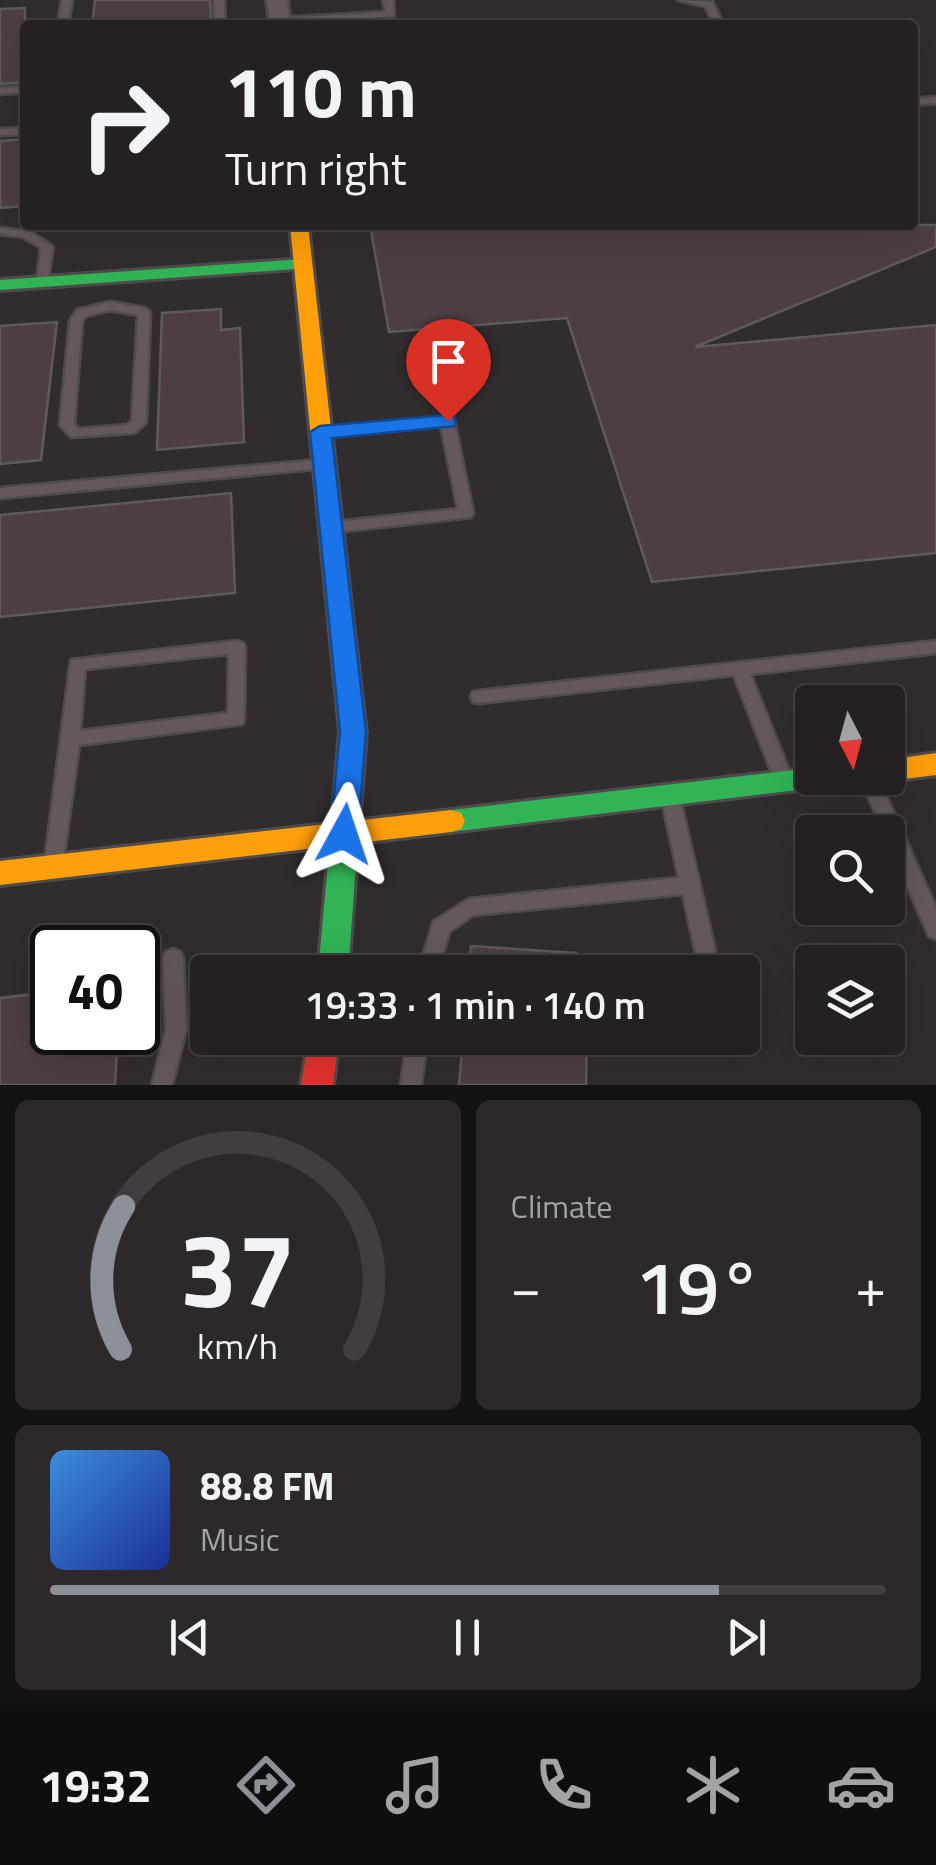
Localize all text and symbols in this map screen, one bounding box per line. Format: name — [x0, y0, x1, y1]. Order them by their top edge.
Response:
text: 110 m — [225, 38, 417, 144]
icon: right — [60, 60, 190, 190]
text: Turn right — [225, 134, 407, 202]
pin — [406, 319, 491, 422]
icon: arrive — [421, 334, 476, 389]
north arrow — [795, 685, 905, 795]
map controls — [795, 685, 905, 1055]
position arrow — [292, 782, 396, 886]
button: search — [795, 815, 905, 925]
speed limit sign: 40 — [30, 925, 160, 1055]
button: layers — [795, 945, 905, 1055]
text: 19:33 · 1 min · 140 m — [304, 976, 646, 1034]
text: Climate — [511, 1182, 612, 1230]
text: 37 — [180, 1189, 296, 1347]
text: 19° — [635, 1229, 761, 1343]
text: − — [511, 1245, 541, 1328]
text: + — [855, 1245, 886, 1328]
text: km/h — [197, 1318, 278, 1373]
text: 88.8 FM — [200, 1457, 335, 1515]
text: Music — [200, 1515, 280, 1563]
icon: previous — [162, 1610, 217, 1665]
icon: pause — [440, 1610, 495, 1665]
icon: next — [719, 1610, 774, 1665]
icon: directions — [231, 1750, 301, 1820]
icon: music — [380, 1750, 450, 1820]
icon: phone — [529, 1750, 599, 1820]
icon: climate — [678, 1750, 748, 1820]
icon: car — [826, 1750, 896, 1820]
text: 19:32 — [39, 1751, 152, 1819]

